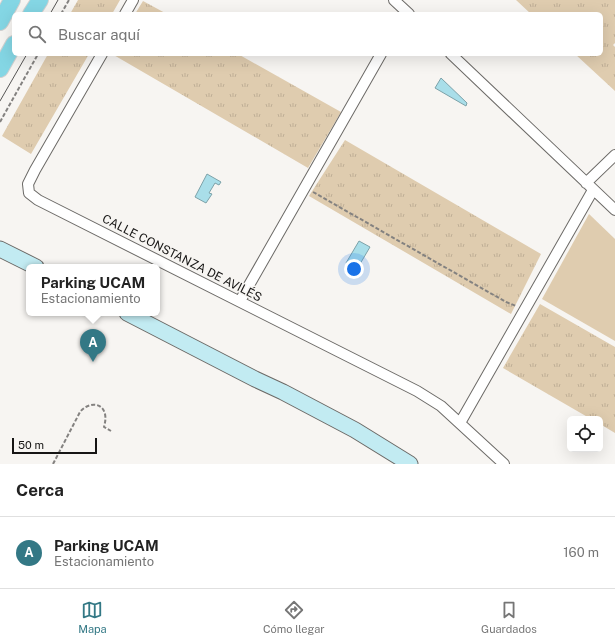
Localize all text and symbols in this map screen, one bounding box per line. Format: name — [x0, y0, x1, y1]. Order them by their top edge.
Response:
search box — [12, 12, 603, 56]
icon: search — [26, 23, 48, 45]
text: Buscar aquí — [58, 26, 140, 43]
street label: CALLE CONSTANZA DE AVILÉS — [100, 212, 264, 304]
your location — [344, 259, 364, 279]
popup — [26, 264, 160, 316]
text: Parking UCAM — [41, 274, 145, 291]
text: Estacionamiento — [41, 291, 141, 306]
pin: A — [80, 329, 106, 362]
map controls — [567, 416, 603, 452]
button: locate — [567, 416, 603, 452]
scale bar — [12, 436, 97, 455]
text: 50 m — [18, 439, 44, 451]
text: Cerca — [16, 480, 64, 500]
text: Parking UCAM — [54, 537, 159, 554]
text: A — [24, 545, 34, 560]
text: 160 m — [563, 545, 599, 560]
text: Estacionamiento — [54, 554, 154, 569]
tab: Mapa — [78, 599, 107, 635]
tab: Cómo llegar — [263, 599, 325, 635]
tab: Guardados — [481, 599, 537, 635]

